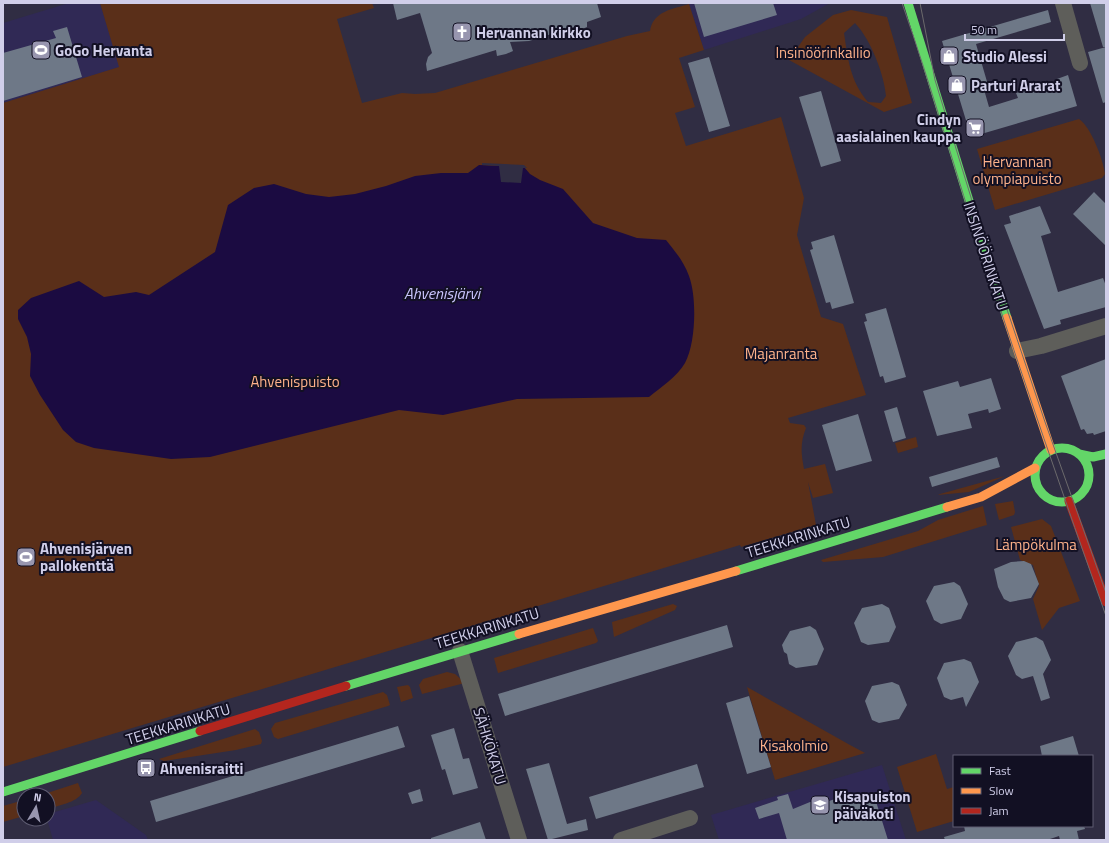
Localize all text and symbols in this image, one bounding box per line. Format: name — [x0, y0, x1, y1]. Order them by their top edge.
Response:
scale bar — [965, 16, 1064, 42]
text: 50 m — [971, 20, 997, 39]
church icon: Hervannan kirkko — [451, 21, 473, 43]
place label: Hervannan kirkko — [476, 21, 591, 44]
sports icon: GoGo Hervanta — [30, 39, 52, 61]
place label: GoGo Hervanta — [55, 39, 153, 62]
park label: Insinöörinkallio — [775, 41, 871, 64]
shop icon: Studio Alessi — [938, 45, 960, 67]
place label: Studio Alessi — [963, 45, 1047, 68]
shop icon: Parturi Ararat — [946, 74, 968, 96]
place label: Parturi Ararat — [971, 74, 1061, 97]
place label: Cindyn aasialainen kauppa — [836, 108, 961, 148]
supermarket icon: Cindyn aasialainen kauppa — [964, 117, 986, 139]
park label: Hervannan olympiapuisto — [972, 150, 1062, 190]
street label: INSINÖÖRINKATU — [958, 199, 1014, 313]
water label: Ahvenisjärvi — [404, 281, 482, 305]
park label: Majanranta — [745, 342, 818, 365]
park label: Ahvenispuisto — [250, 370, 340, 393]
street label: TEEKKARINKATU — [743, 510, 853, 564]
park label: Lämpökulma — [995, 533, 1077, 556]
place label: Ahvenisjärven pallokenttä — [40, 537, 132, 577]
sports icon: Ahvenisjärven pallokenttä — [15, 546, 37, 568]
street label: TEEKKARINKATU — [432, 601, 542, 655]
street label: TEEKKARINKATU — [123, 697, 233, 751]
street label: SÄHKÖKATU — [467, 705, 513, 787]
park label: Kisakolmio — [760, 734, 828, 757]
legend — [953, 755, 1093, 827]
bus stop icon: Ahvenisraitti — [135, 757, 157, 779]
place label: Ahvenisraitti — [160, 757, 243, 780]
text: Fast — [989, 761, 1012, 780]
text: Slow — [989, 781, 1014, 800]
place label: Kisapuiston päiväkoti — [834, 785, 911, 825]
north arrow — [16, 787, 56, 827]
text: N — [33, 789, 43, 806]
school or university icon: Kisapuiston päiväkoti — [809, 794, 831, 816]
text: Jam — [989, 801, 1009, 820]

